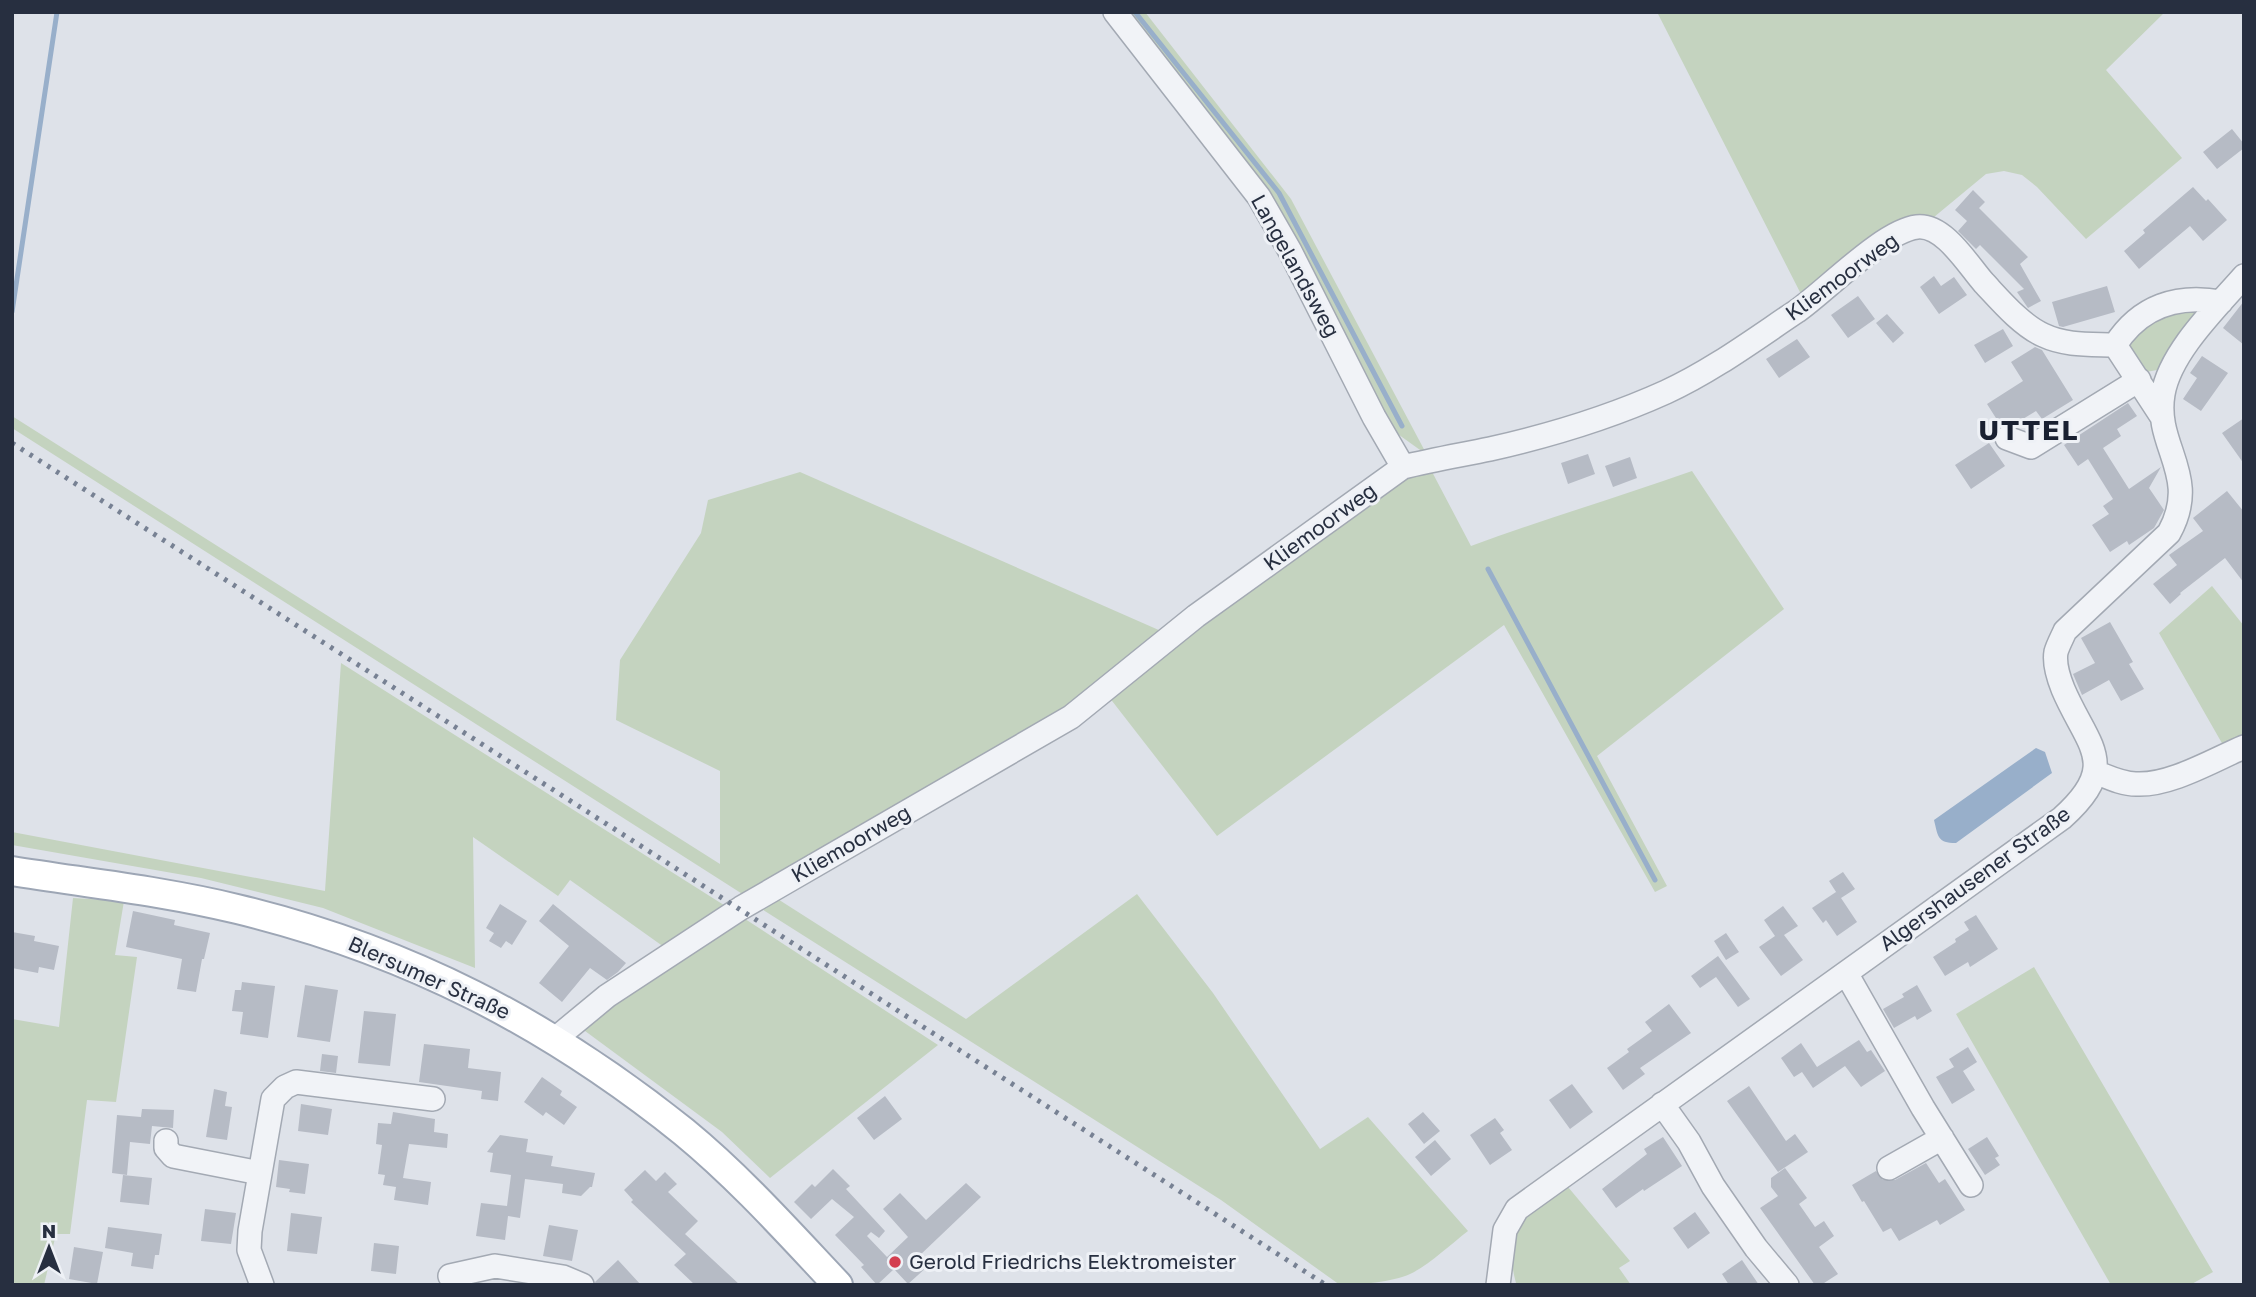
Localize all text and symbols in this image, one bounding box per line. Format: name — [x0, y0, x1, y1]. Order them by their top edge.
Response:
street label: Langelandsweg — [1246, 189, 1346, 342]
street label: Kliemoorweg — [1780, 227, 1903, 326]
district label: UTTEL — [1978, 413, 2080, 446]
street label: Kliemoorweg — [1258, 477, 1381, 576]
street label: Kliemoorweg — [786, 799, 915, 888]
street label: Algershausener Straße — [1874, 800, 2075, 956]
street label: Blersumer Straße — [344, 930, 514, 1024]
north arrow — [14, 1213, 84, 1283]
text: N — [42, 1219, 56, 1242]
place label: Gerold Friedrichs Elektromeister — [909, 1248, 1236, 1274]
marker: Gerold Friedrichs Elektromeister — [887, 1254, 903, 1270]

